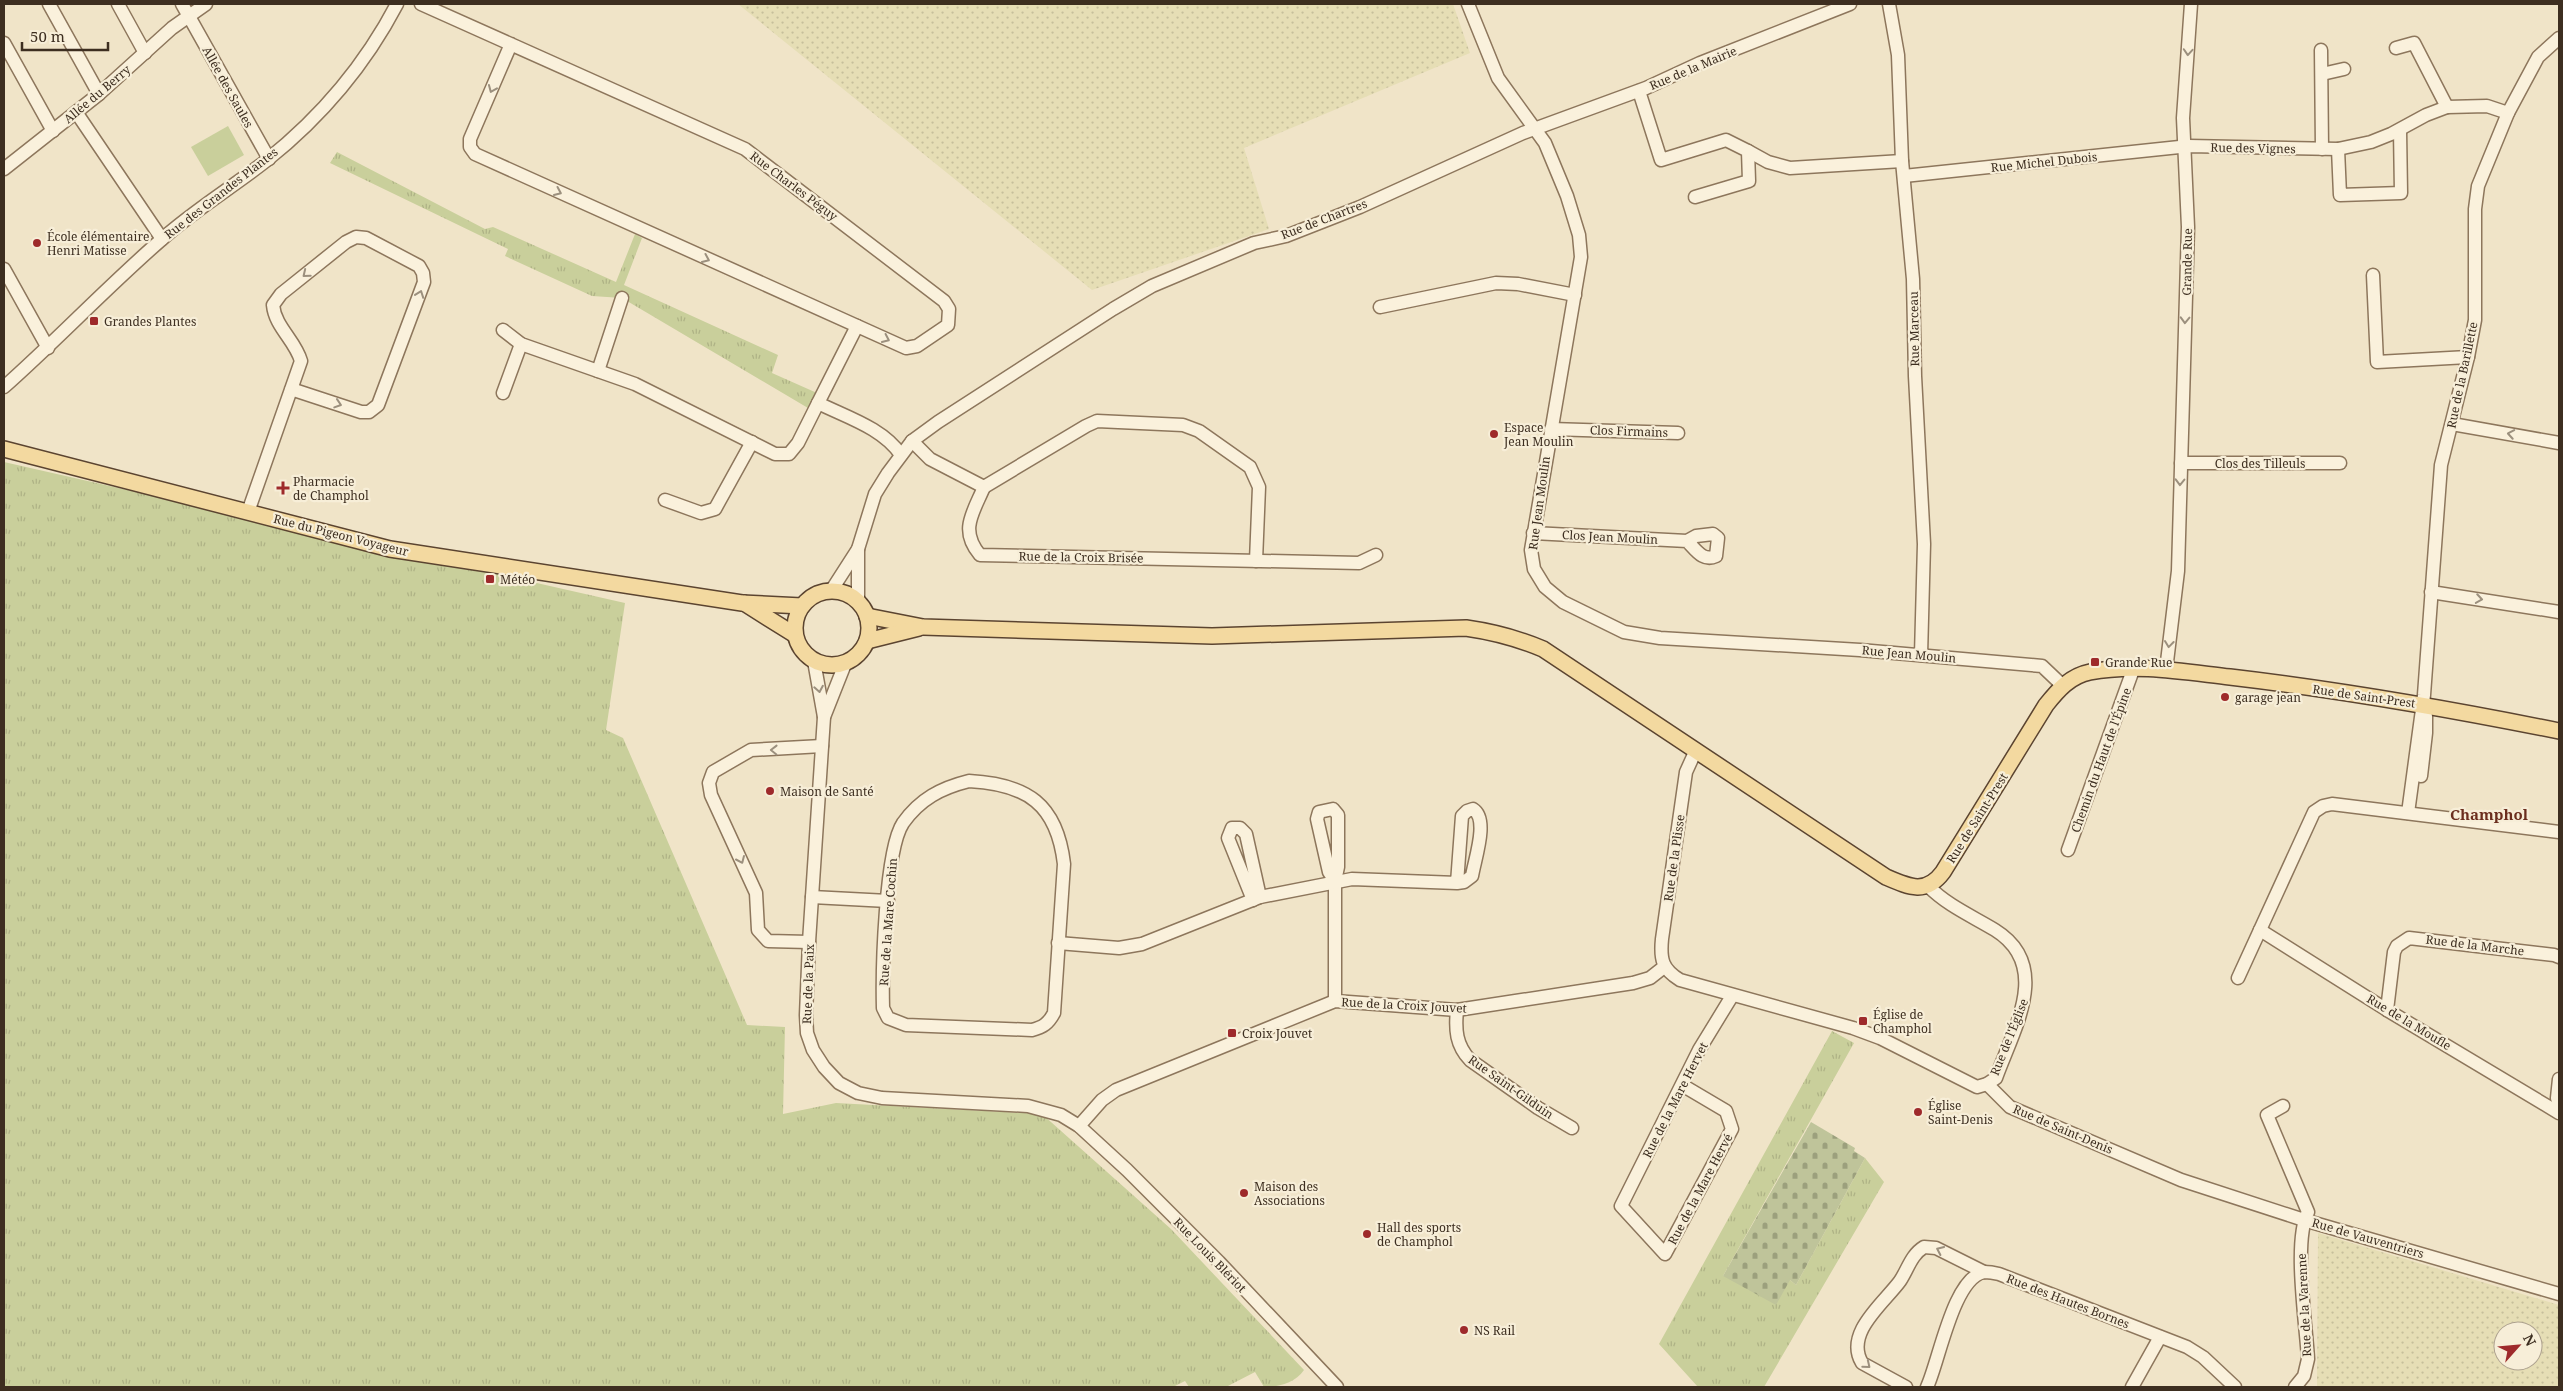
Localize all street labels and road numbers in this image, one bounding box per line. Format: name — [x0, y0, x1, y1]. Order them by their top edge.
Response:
street label: Rue de la Mairie — [1647, 42, 1739, 94]
street label: Allée des Saules — [199, 43, 257, 131]
street label: Allée du Berry — [60, 61, 134, 127]
street label: Rue des Vignes — [2210, 139, 2296, 157]
street label: Rue des Grandes Plantes — [161, 143, 281, 243]
street label: Rue Charles Péguy — [747, 147, 841, 225]
street label: Rue Michel Dubois — [1990, 148, 2098, 176]
street label: Rue de Chartres — [1278, 195, 1370, 243]
street label: Grande Rue — [2178, 228, 2196, 296]
street label: Rue Marceau — [1905, 291, 1923, 367]
street label: Rue de la Barillette — [2442, 320, 2482, 430]
street label: Clos Firmains — [1590, 421, 1668, 441]
street label: Rue Jean Moulin — [1524, 455, 1554, 551]
street label: Clos des Tilleuls — [2215, 455, 2305, 472]
street label: Rue du Pigeon Voyageur — [272, 510, 411, 560]
street label: Clos Jean Moulin — [1562, 526, 1659, 548]
street label: Rue de la Croix Brisée — [1018, 547, 1144, 567]
street label: Rue Jean Moulin — [1861, 641, 1957, 667]
street label: Rue de Saint-Prest — [2311, 680, 2417, 712]
street label: Chemin du Haut de l'Épine — [2067, 685, 2135, 835]
street label: Rue de Saint-Prest — [1942, 770, 2012, 866]
street label: Rue de la Plisse — [1659, 813, 1689, 903]
street label: Rue de la Mare Cochin — [875, 857, 901, 987]
street label: Rue de la Marche — [2425, 931, 2525, 959]
street label: Rue de la Paix — [798, 944, 818, 1024]
street label: Rue de la Moufle — [2364, 990, 2454, 1054]
street label: Rue de la Croix Jouvet — [1341, 993, 1467, 1017]
street label: Rue de l'Église — [1986, 996, 2032, 1078]
street label: Rue de la Mare Hervet — [1638, 1039, 1712, 1161]
street label: Rue Saint-Gilduin — [1465, 1051, 1557, 1123]
street label: Rue de Saint-Denis — [2010, 1100, 2116, 1158]
street label: Rue de la Mare Hervé — [1663, 1130, 1737, 1248]
street label: Rue Louis Blériot — [1170, 1214, 1250, 1296]
street label: Rue de Vauventriers — [2310, 1214, 2426, 1262]
street label: Rue de la Varenne — [2293, 1253, 2315, 1357]
street label: Rue des Hautes Bornes — [2004, 1270, 2132, 1332]

